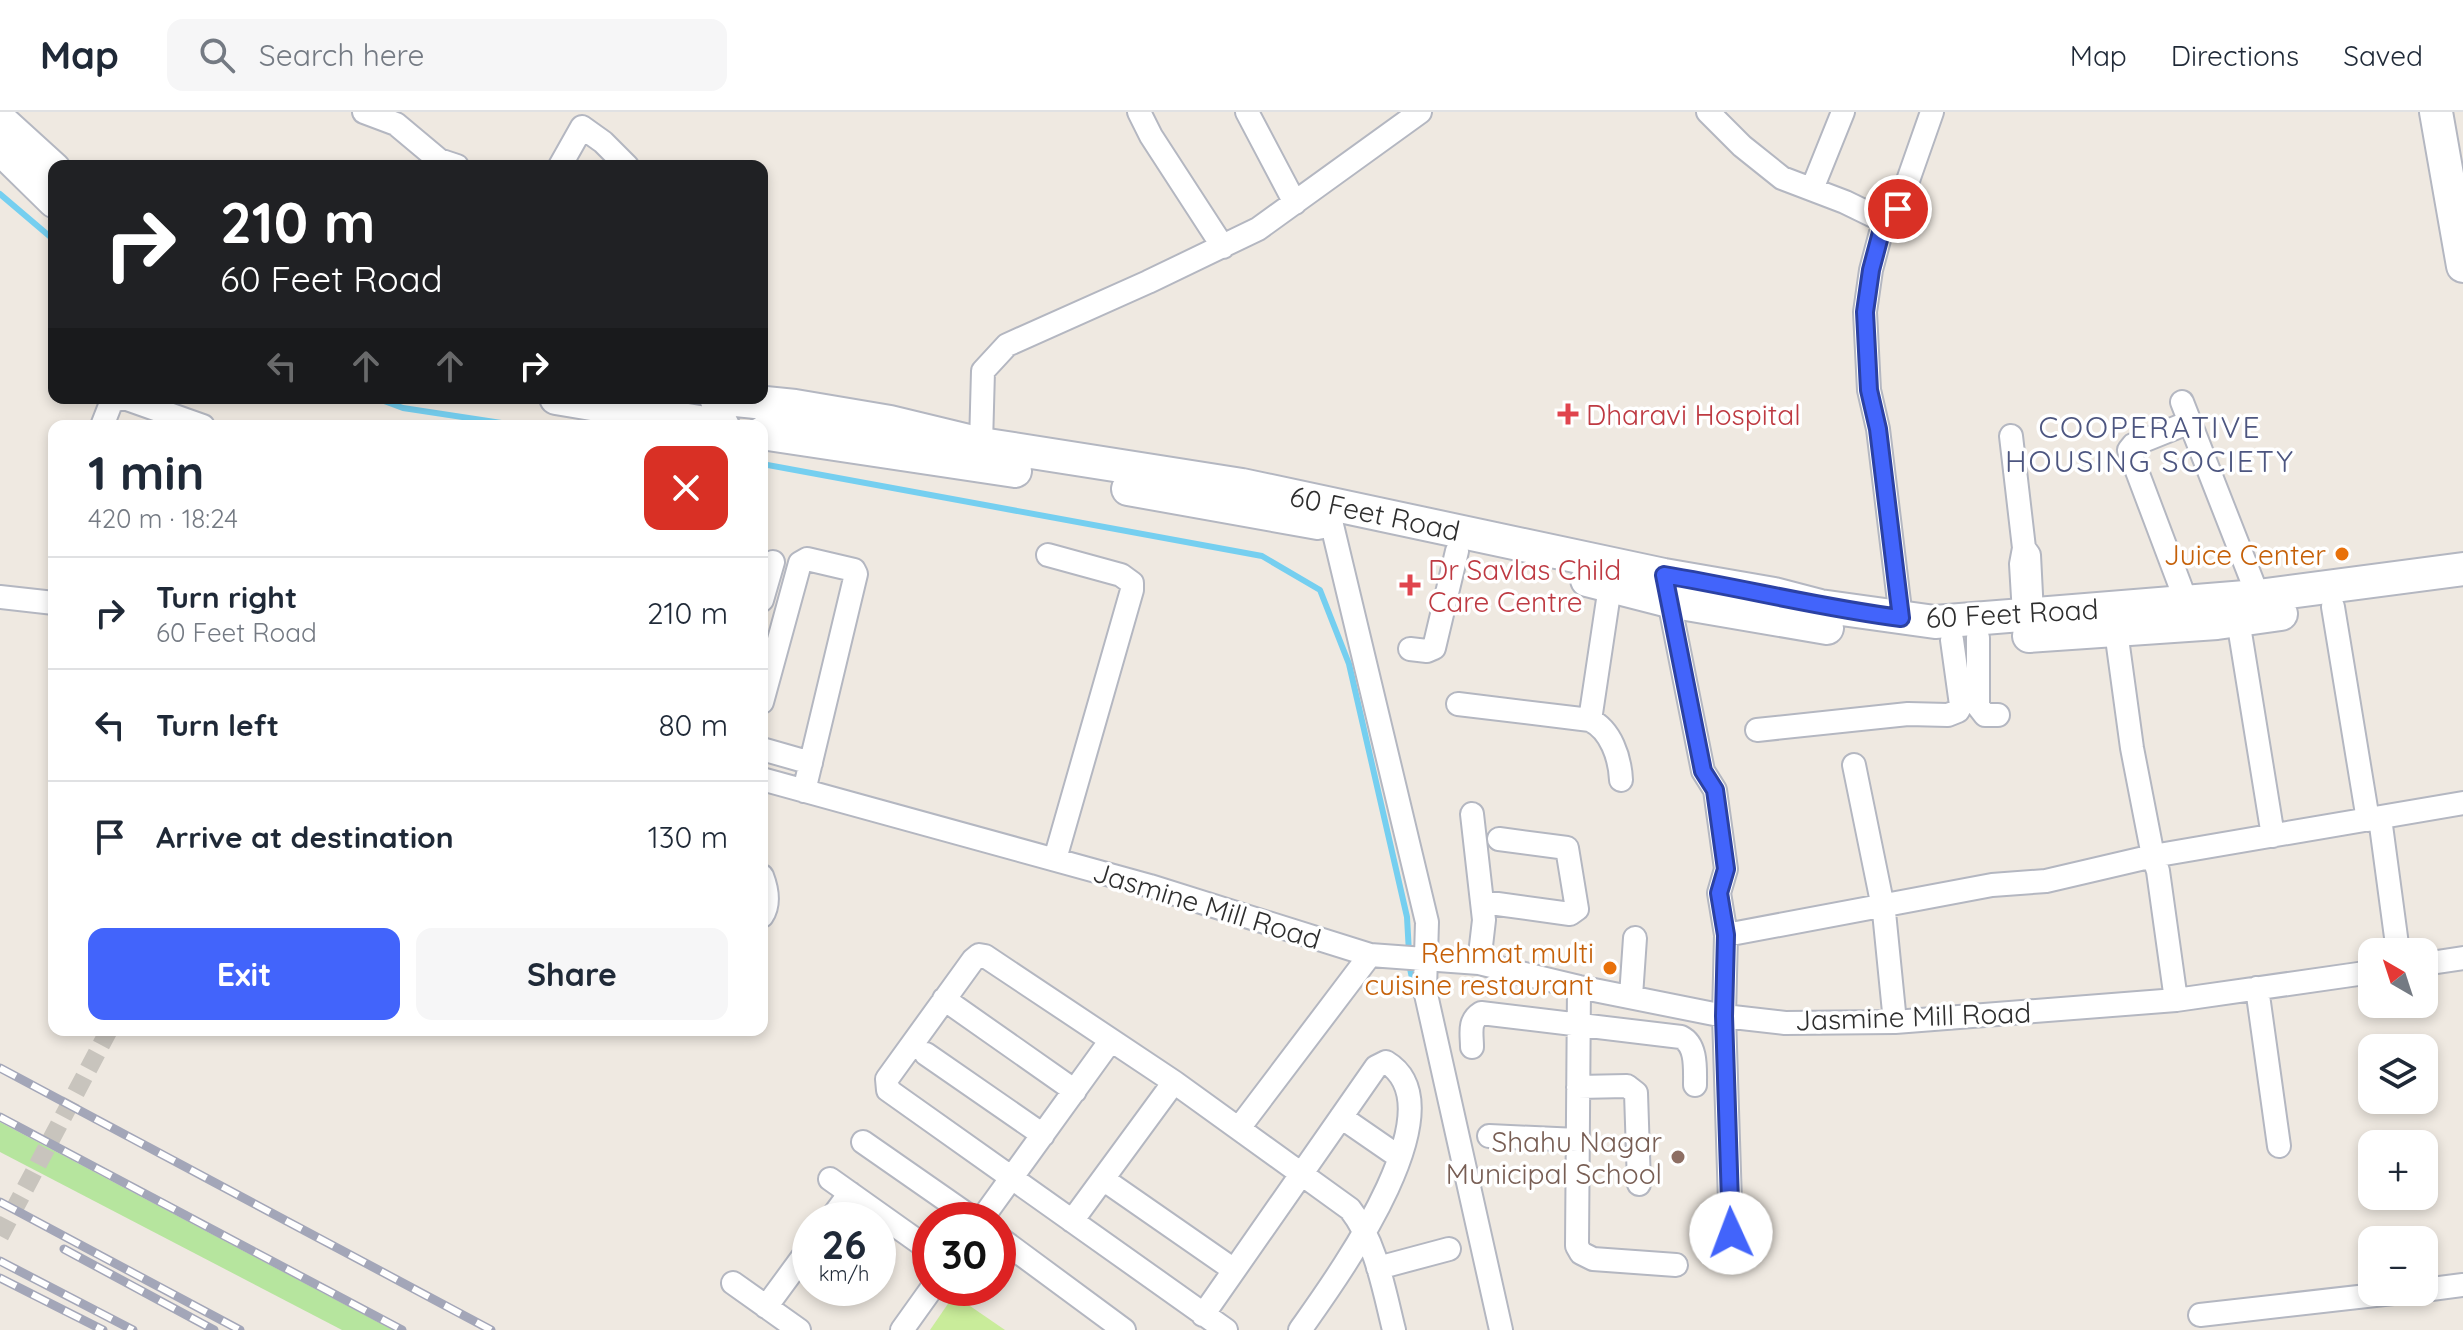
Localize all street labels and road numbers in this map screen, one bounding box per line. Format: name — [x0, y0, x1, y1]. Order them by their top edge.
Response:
street label: 60 Feet Road — [1287, 478, 1463, 548]
street label: 60 Feet Road — [1925, 591, 2099, 635]
street label: Jasmine Mill Road — [1089, 854, 1325, 956]
street label: Jasmine Mill Road — [1794, 994, 2032, 1038]

